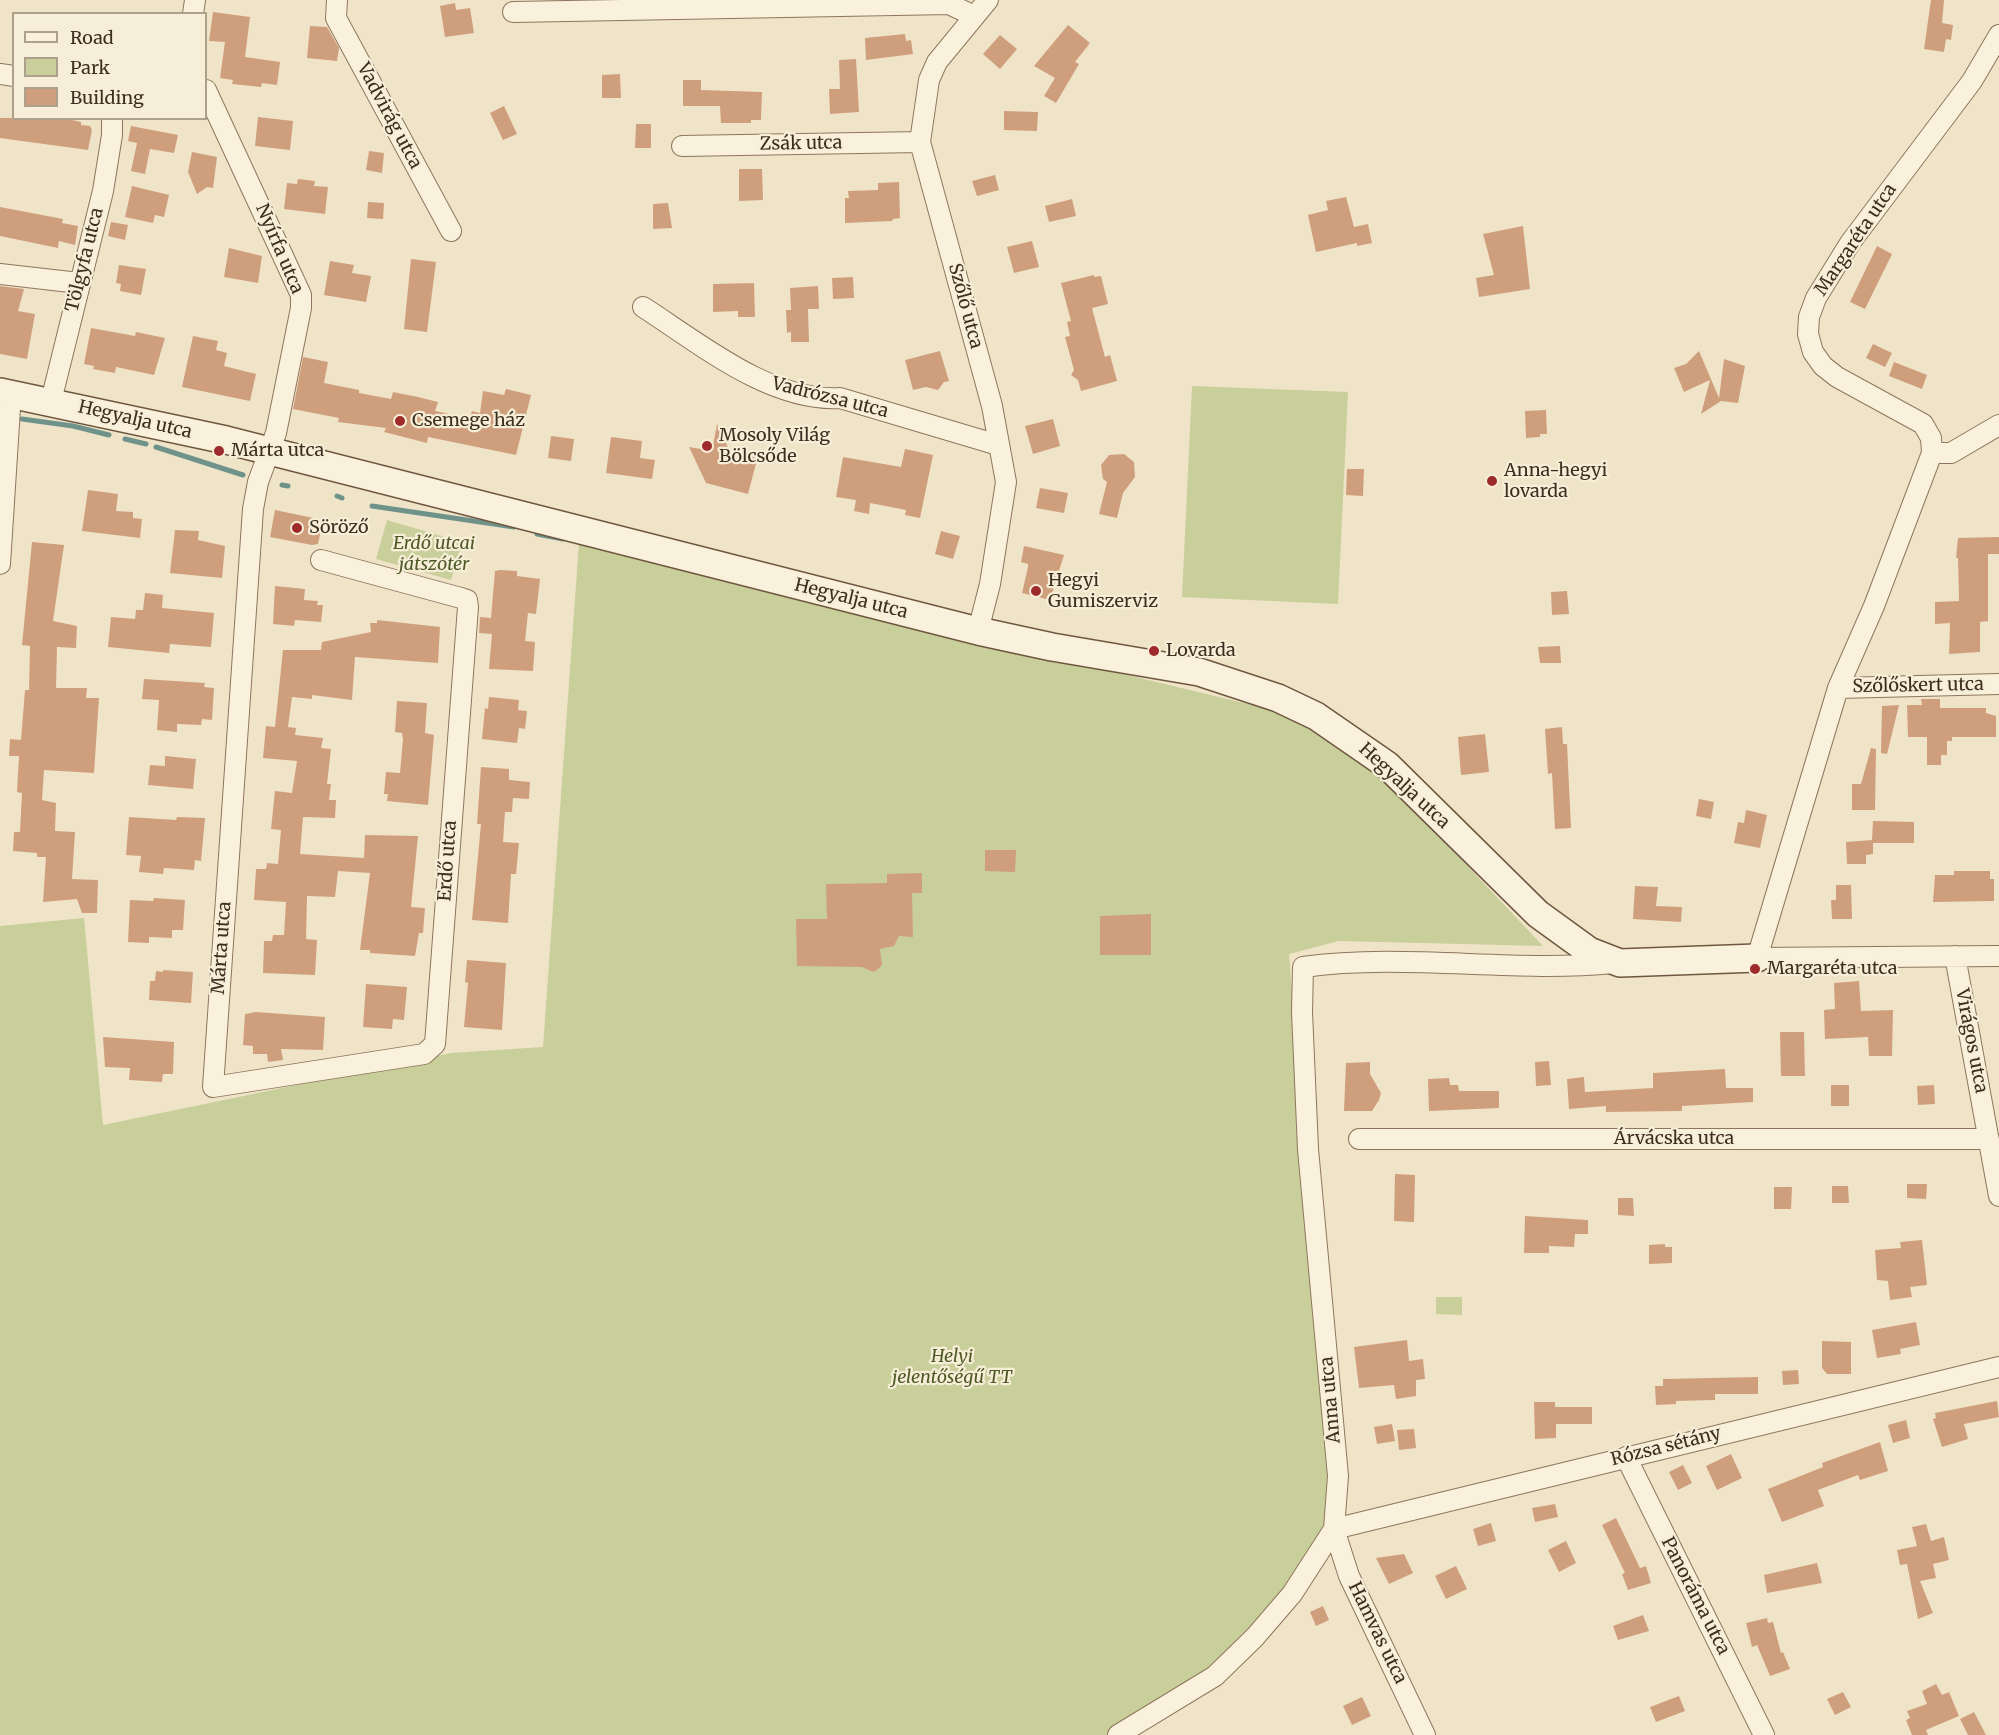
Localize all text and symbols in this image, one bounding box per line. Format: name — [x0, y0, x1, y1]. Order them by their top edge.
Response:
legend — [12, 12, 207, 120]
text: Road — [70, 26, 114, 49]
text: Park — [70, 56, 110, 79]
street label: Vadvirág utca — [352, 59, 426, 173]
text: Building — [70, 86, 144, 109]
street label: Zsák utca — [760, 132, 842, 156]
street label: Margaréta utca — [1811, 180, 1901, 300]
street label: Nyírfa utca — [250, 201, 308, 297]
street label: Tölgyfa utca — [62, 206, 108, 314]
street label: Szőlő utca — [943, 261, 987, 351]
street label: Vadrózsa utca — [770, 373, 890, 423]
street label: Hegyalja utca — [76, 396, 194, 444]
place label: Csemege ház — [412, 410, 525, 432]
marker: Csemege ház — [393, 414, 407, 428]
place label: Mosoly Világ Bölcsőde — [719, 425, 830, 468]
marker: Mosoly Világ Bölcsőde — [700, 439, 714, 453]
place label: Márta utca — [231, 440, 324, 462]
marker: Márta utca — [212, 444, 226, 458]
place label: Anna-hegyi lovarda — [1504, 460, 1607, 502]
marker: Anna-hegyi lovarda — [1485, 474, 1499, 488]
place label: Söröző — [309, 517, 368, 539]
marker: Söröző — [290, 521, 304, 535]
park label: Erdő utcai játszótér — [393, 533, 475, 576]
place label: Hegyi Gumiszerviz — [1048, 570, 1158, 612]
street label: Hegyalja utca — [792, 574, 910, 624]
marker: Hegyi Gumiszerviz — [1029, 584, 1043, 598]
place label: Lovarda — [1166, 640, 1236, 662]
marker: Lovarda — [1147, 644, 1161, 658]
street label: Szőlőskert utca — [1852, 674, 1984, 698]
street label: Hegyalja utca — [1354, 739, 1454, 833]
street label: Erdő utca — [434, 820, 462, 902]
street label: Márta utca — [208, 901, 236, 995]
place label: Margaréta utca — [1767, 958, 1897, 980]
marker: Margaréta utca — [1748, 962, 1762, 976]
street label: Virágos utca — [1950, 987, 1992, 1095]
street label: Árvácska utca — [1614, 1128, 1734, 1150]
park label: Helyi jelentőségű TT — [892, 1346, 1012, 1388]
street label: Anna utca — [1316, 1356, 1346, 1444]
street label: Rózsa sétány — [1609, 1423, 1723, 1471]
street label: Panoráma utca — [1656, 1534, 1734, 1658]
street label: Hamvas utca — [1343, 1578, 1411, 1688]

